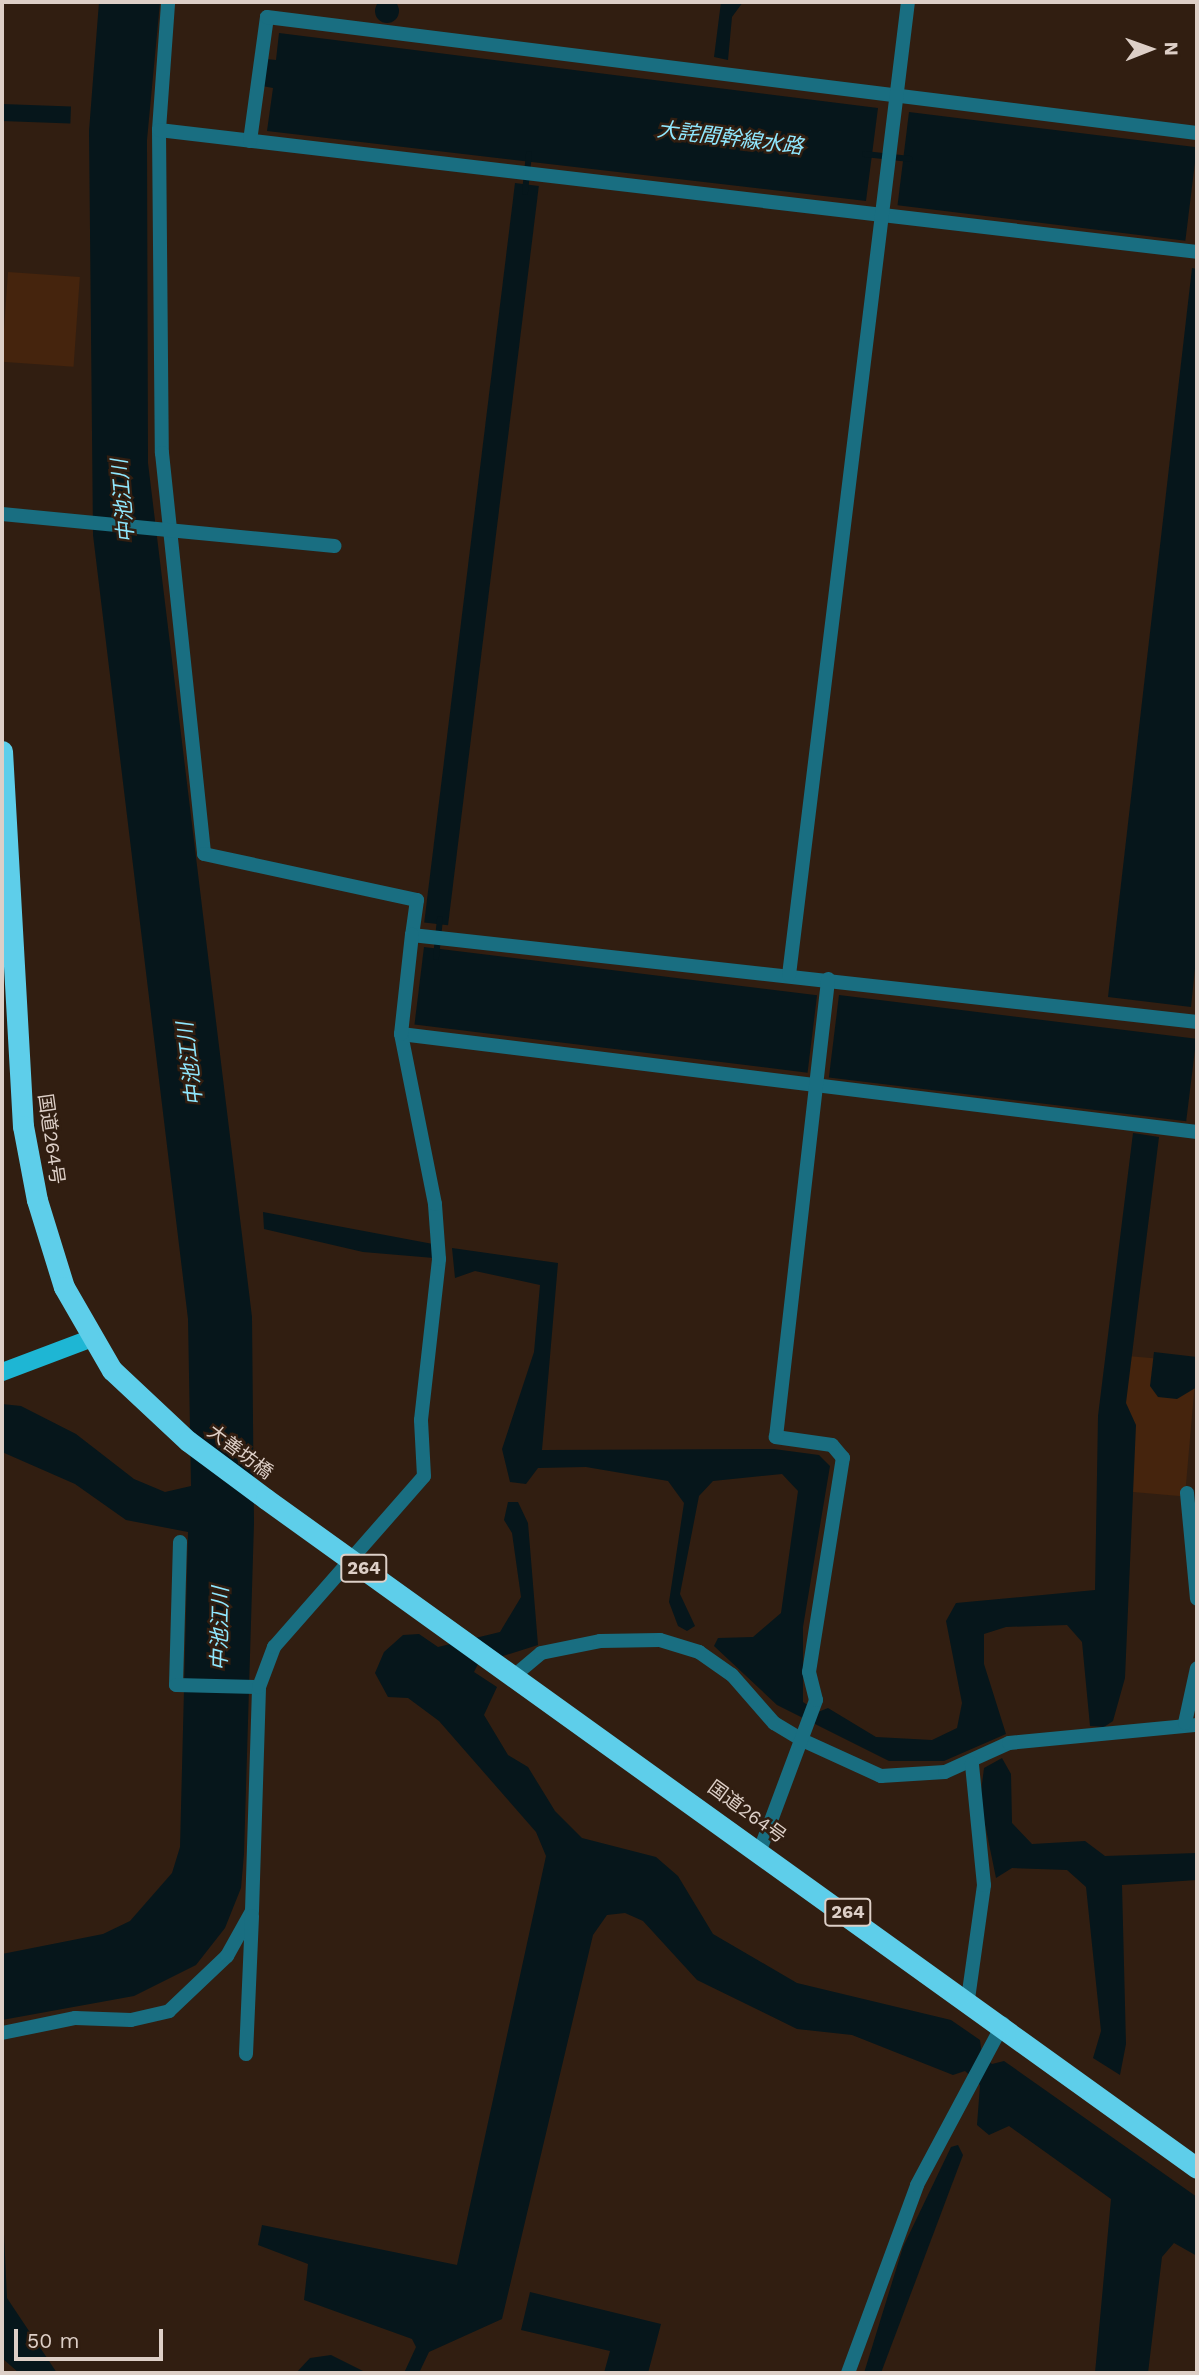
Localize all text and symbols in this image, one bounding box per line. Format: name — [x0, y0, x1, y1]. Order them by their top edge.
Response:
north arrow — [1115, 14, 1185, 84]
text: N — [1160, 41, 1183, 56]
water label: 大詫間幹線水路 — [656, 117, 804, 159]
water label: 中池江川 — [107, 458, 139, 544]
water label: 中池江川 — [172, 1021, 208, 1107]
street label: 国道264号 — [33, 1092, 69, 1186]
street label: 大善坊橋 — [203, 1420, 277, 1484]
road number: 264 — [340, 1554, 388, 1582]
water label: 中池江川 — [207, 1587, 233, 1671]
street label: 国道264号 — [703, 1776, 791, 1848]
road number: 264 — [824, 1898, 872, 1926]
scale bar — [18, 2316, 166, 2360]
text: 50 m — [27, 2328, 79, 2353]

